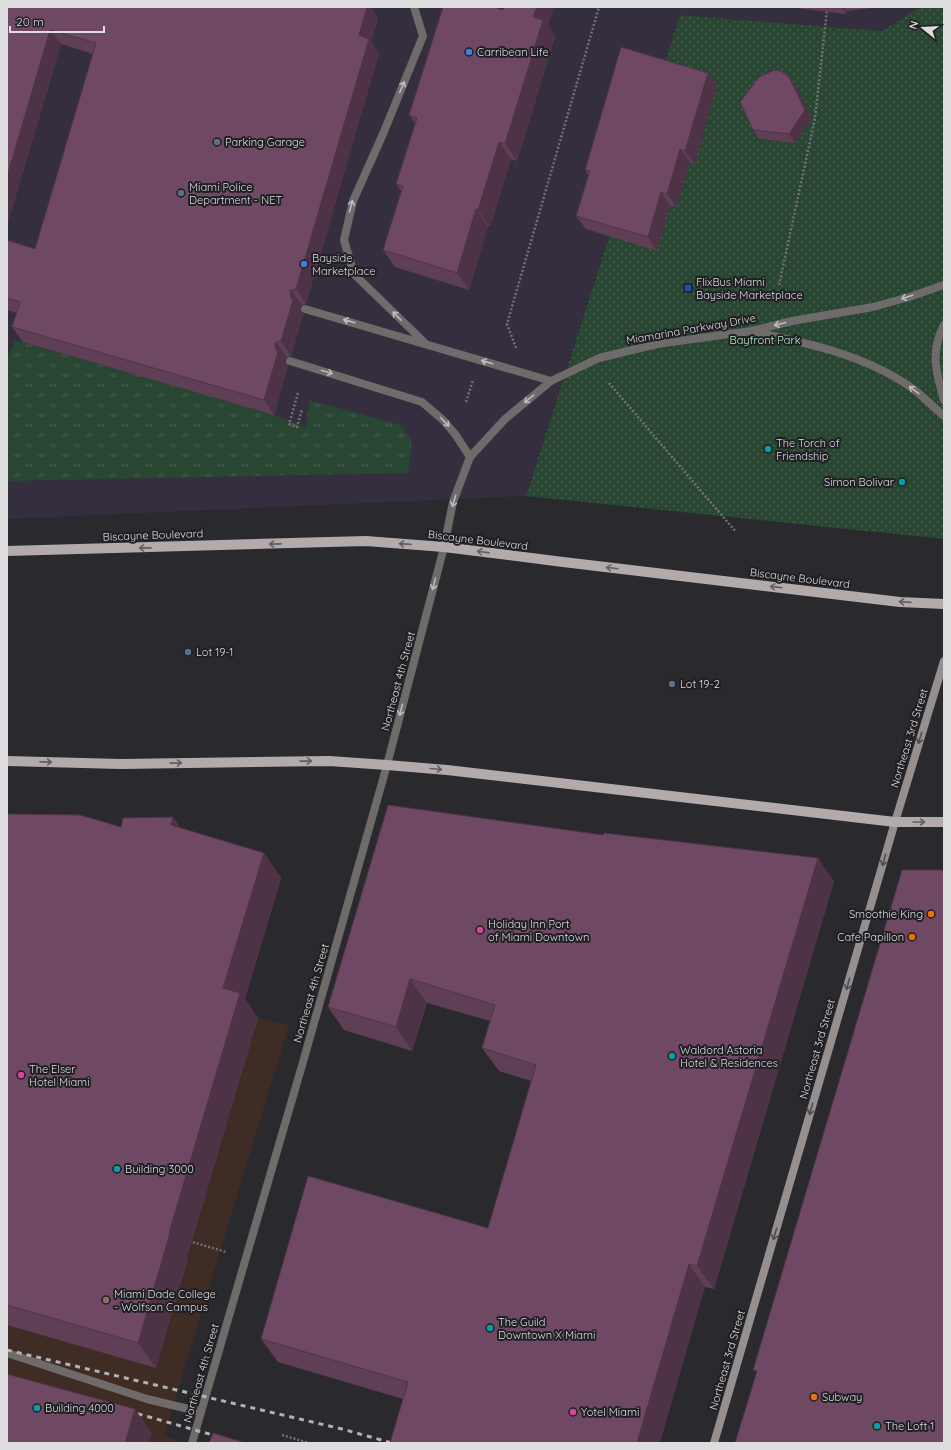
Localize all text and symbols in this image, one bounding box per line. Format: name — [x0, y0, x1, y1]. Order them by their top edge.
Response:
scale bar — [10, 8, 104, 34]
north arrow — [903, 8, 943, 48]
text: 20 m — [16, 14, 44, 29]
text: N — [906, 19, 921, 31]
place label: Carribean Life — [477, 45, 549, 59]
marker: Carribean Life — [464, 47, 474, 57]
one-way arrow — [399, 81, 406, 93]
place label: Parking Garage — [225, 135, 305, 149]
marker: Parking Garage — [212, 137, 222, 147]
place label: Miami Police Department - NET — [189, 180, 282, 207]
marker: Miami Police Department - NET — [176, 188, 186, 198]
one-way arrow — [348, 200, 356, 213]
place label: Bayside Marketplace — [312, 251, 375, 278]
marker: Bayside Marketplace — [299, 259, 309, 269]
place label: FlixBus Miami Bayside Marketplace — [696, 275, 803, 302]
marker: FlixBus Miami Bayside Marketplace — [683, 283, 693, 293]
one-way arrow — [901, 294, 914, 301]
one-way arrow — [392, 311, 402, 321]
street label: Miamarina Parkway Drive — [625, 311, 757, 347]
one-way arrow — [343, 317, 356, 325]
one-way arrow — [774, 320, 787, 328]
park label: Bayfront Park — [729, 333, 801, 347]
one-way arrow — [481, 358, 494, 365]
one-way arrow — [320, 369, 333, 376]
one-way arrow — [909, 386, 920, 395]
one-way arrow — [524, 395, 535, 403]
one-way arrow — [440, 417, 450, 427]
place label: The Torch of Friendship — [776, 436, 840, 463]
marker: The Torch of Friendship — [763, 444, 773, 454]
place label: Simon Bolivar — [824, 475, 895, 489]
marker: Simon Bolivar — [897, 477, 907, 487]
one-way arrow — [450, 494, 457, 507]
street label: Biscayne Boulevard — [102, 526, 204, 544]
street label: Biscayne Boulevard — [427, 527, 529, 553]
one-way arrow — [269, 540, 282, 547]
one-way arrow — [399, 540, 412, 547]
one-way arrow — [139, 544, 152, 551]
one-way arrow — [477, 548, 490, 556]
one-way arrow — [606, 564, 619, 572]
street label: Biscayne Boulevard — [749, 565, 851, 591]
one-way arrow — [430, 578, 438, 591]
one-way arrow — [770, 583, 783, 591]
one-way arrow — [899, 598, 912, 605]
street label: Northeast 4th Street — [378, 629, 418, 732]
place label: Lot 19-1 — [196, 645, 233, 659]
marker: Lot 19-1 — [183, 647, 193, 657]
place label: Lot 19-2 — [680, 677, 720, 691]
marker: Lot 19-2 — [667, 679, 677, 689]
street label: Northeast 3rd Street — [887, 686, 931, 789]
one-way arrow — [397, 703, 404, 716]
one-way arrow — [916, 732, 923, 745]
one-way arrow — [39, 758, 52, 766]
one-way arrow — [299, 758, 312, 765]
one-way arrow — [169, 759, 182, 767]
one-way arrow — [429, 766, 442, 773]
one-way arrow — [912, 818, 925, 826]
one-way arrow — [880, 853, 887, 866]
place label: Smoothie King — [849, 907, 923, 921]
marker: Smoothie King — [926, 909, 936, 919]
place label: Holiday Inn Port of Miami Downtown — [488, 917, 589, 944]
marker: Holiday Inn Port of Miami Downtown — [475, 925, 485, 935]
place label: Cafe Papillon — [837, 930, 904, 944]
marker: Cafe Papillon — [907, 932, 917, 942]
street label: Northeast 4th Street — [290, 942, 332, 1044]
one-way arrow — [844, 978, 851, 991]
street label: Northeast 3rd Street — [796, 997, 838, 1101]
place label: Waldord Astoria Hotel & Residences — [680, 1043, 778, 1070]
marker: Waldord Astoria Hotel & Residences — [667, 1051, 677, 1061]
place label: The Elser Hotel Miami — [29, 1062, 90, 1089]
marker: The Elser Hotel Miami — [16, 1070, 26, 1080]
one-way arrow — [807, 1102, 814, 1115]
place label: Building 3000 — [125, 1162, 194, 1176]
marker: Building 3000 — [112, 1164, 122, 1174]
one-way arrow — [771, 1227, 778, 1240]
place label: Miami Dade College - Wolfson Campus — [114, 1287, 216, 1314]
marker: Miami Dade College - Wolfson Campus — [101, 1295, 111, 1305]
street label: Northeast 3rd Street — [706, 1308, 748, 1412]
place label: The Guild Downtown X Miami — [498, 1315, 595, 1342]
street label: Northeast 4th Street — [180, 1322, 222, 1424]
marker: The Guild Downtown X Miami — [485, 1323, 495, 1333]
place label: Subway — [822, 1390, 862, 1404]
marker: Subway — [809, 1392, 819, 1402]
place label: Building 4000 — [45, 1401, 114, 1415]
marker: Building 4000 — [32, 1403, 42, 1413]
place label: Yotel Miami — [581, 1405, 639, 1419]
marker: Yotel Miami — [568, 1407, 578, 1417]
place label: The Loft 1 — [885, 1419, 934, 1433]
marker: The Loft 1 — [872, 1421, 882, 1431]

